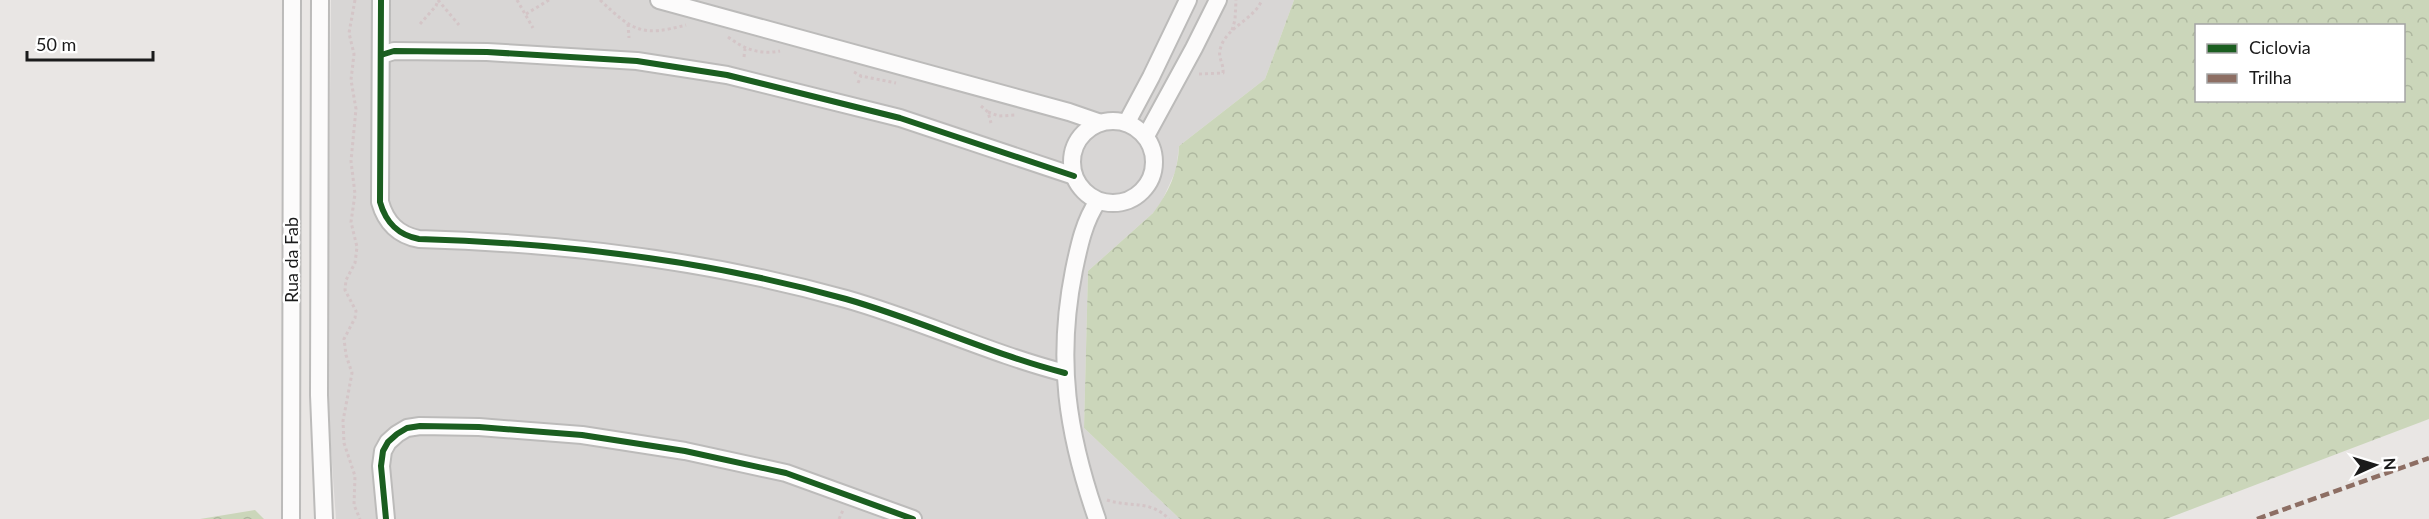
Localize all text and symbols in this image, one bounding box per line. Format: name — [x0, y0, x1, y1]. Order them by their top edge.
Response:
scale bar — [27, 24, 153, 62]
legend — [2195, 24, 2405, 102]
text: 50 m — [36, 33, 76, 55]
text: Ciclovia — [2249, 36, 2311, 58]
text: Trilha — [2249, 66, 2292, 88]
street label: Rua da Fab — [280, 217, 302, 303]
north arrow — [2345, 435, 2405, 495]
text: N — [2381, 457, 2400, 471]

